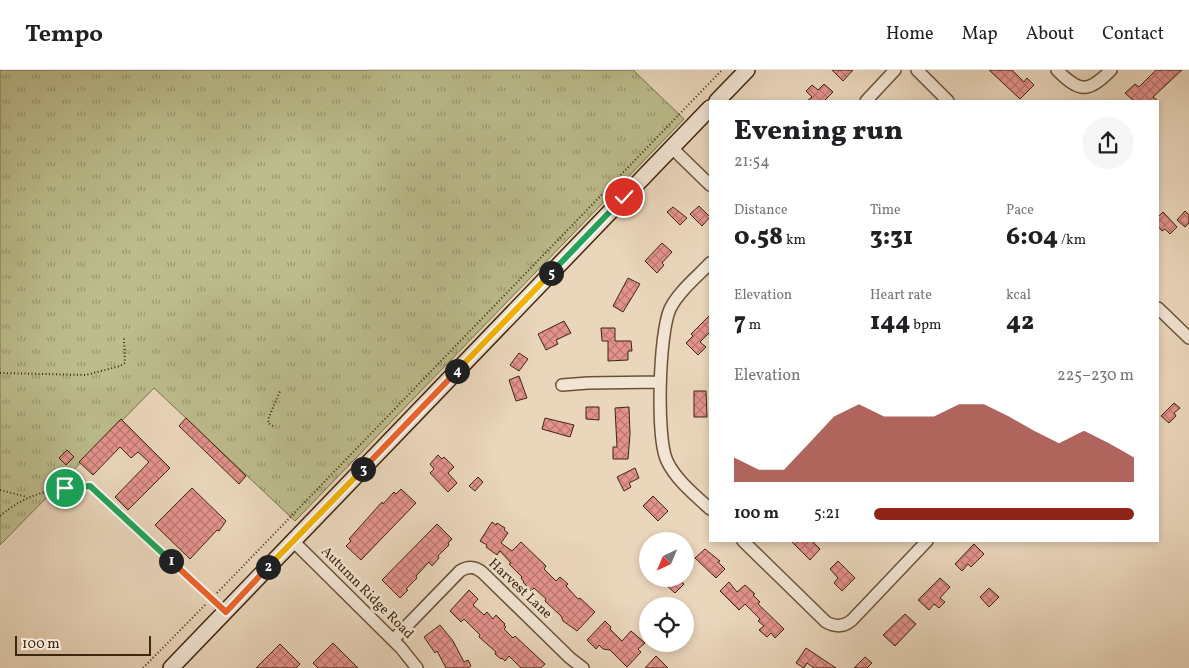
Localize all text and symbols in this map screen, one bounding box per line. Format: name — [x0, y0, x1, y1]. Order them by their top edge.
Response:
text: Tempo — [25, 18, 103, 52]
text: Home — [886, 22, 934, 47]
text: Map — [962, 22, 998, 47]
text: About — [1026, 22, 1074, 47]
text: Contact — [1102, 22, 1164, 47]
text: Evening run — [734, 112, 903, 151]
button: share — [1082, 117, 1134, 169]
text: 21:54 — [734, 151, 770, 173]
pin — [603, 176, 645, 218]
icon: check — [610, 183, 638, 211]
text: Distance — [734, 201, 788, 220]
text: Time — [870, 201, 901, 220]
text: Pace — [1006, 201, 1034, 220]
text: 0.58 — [734, 220, 783, 255]
text: 3:31 — [870, 220, 913, 255]
text: 6:04 — [1006, 220, 1058, 255]
text: km — [783, 231, 806, 250]
text: /km — [1058, 231, 1086, 250]
pin: 5 — [538, 260, 564, 286]
text: 5 — [548, 264, 555, 283]
text: Elevation — [734, 286, 792, 305]
text: Heart rate — [870, 286, 932, 305]
text: kcal — [1006, 286, 1031, 305]
text: 7 — [734, 305, 746, 340]
text: 144 — [870, 305, 910, 340]
text: 42 — [1006, 305, 1034, 340]
text: m — [746, 316, 761, 335]
text: bpm — [910, 316, 941, 335]
pin: 4 — [444, 358, 470, 384]
text: 4 — [453, 362, 462, 381]
text: Elevation — [734, 365, 801, 387]
text: 225–230 m — [1057, 365, 1134, 387]
pin: 3 — [350, 456, 376, 482]
text: 3 — [360, 460, 367, 479]
pin — [44, 467, 86, 509]
icon: arrive — [51, 474, 79, 502]
text: 100 m — [734, 503, 779, 525]
text: 5:21 — [814, 503, 840, 525]
north arrow — [639, 532, 694, 588]
map controls — [639, 532, 694, 652]
street label: Autumn Ridge Road — [317, 543, 418, 644]
pin: 1 — [158, 548, 184, 574]
text: 1 — [169, 552, 174, 571]
pin: 2 — [256, 554, 280, 580]
street label: Harvest Lane — [484, 555, 556, 624]
text: 2 — [265, 558, 272, 577]
button: locate — [639, 597, 694, 652]
scale bar — [15, 633, 151, 656]
text: 100 m — [22, 635, 60, 654]

